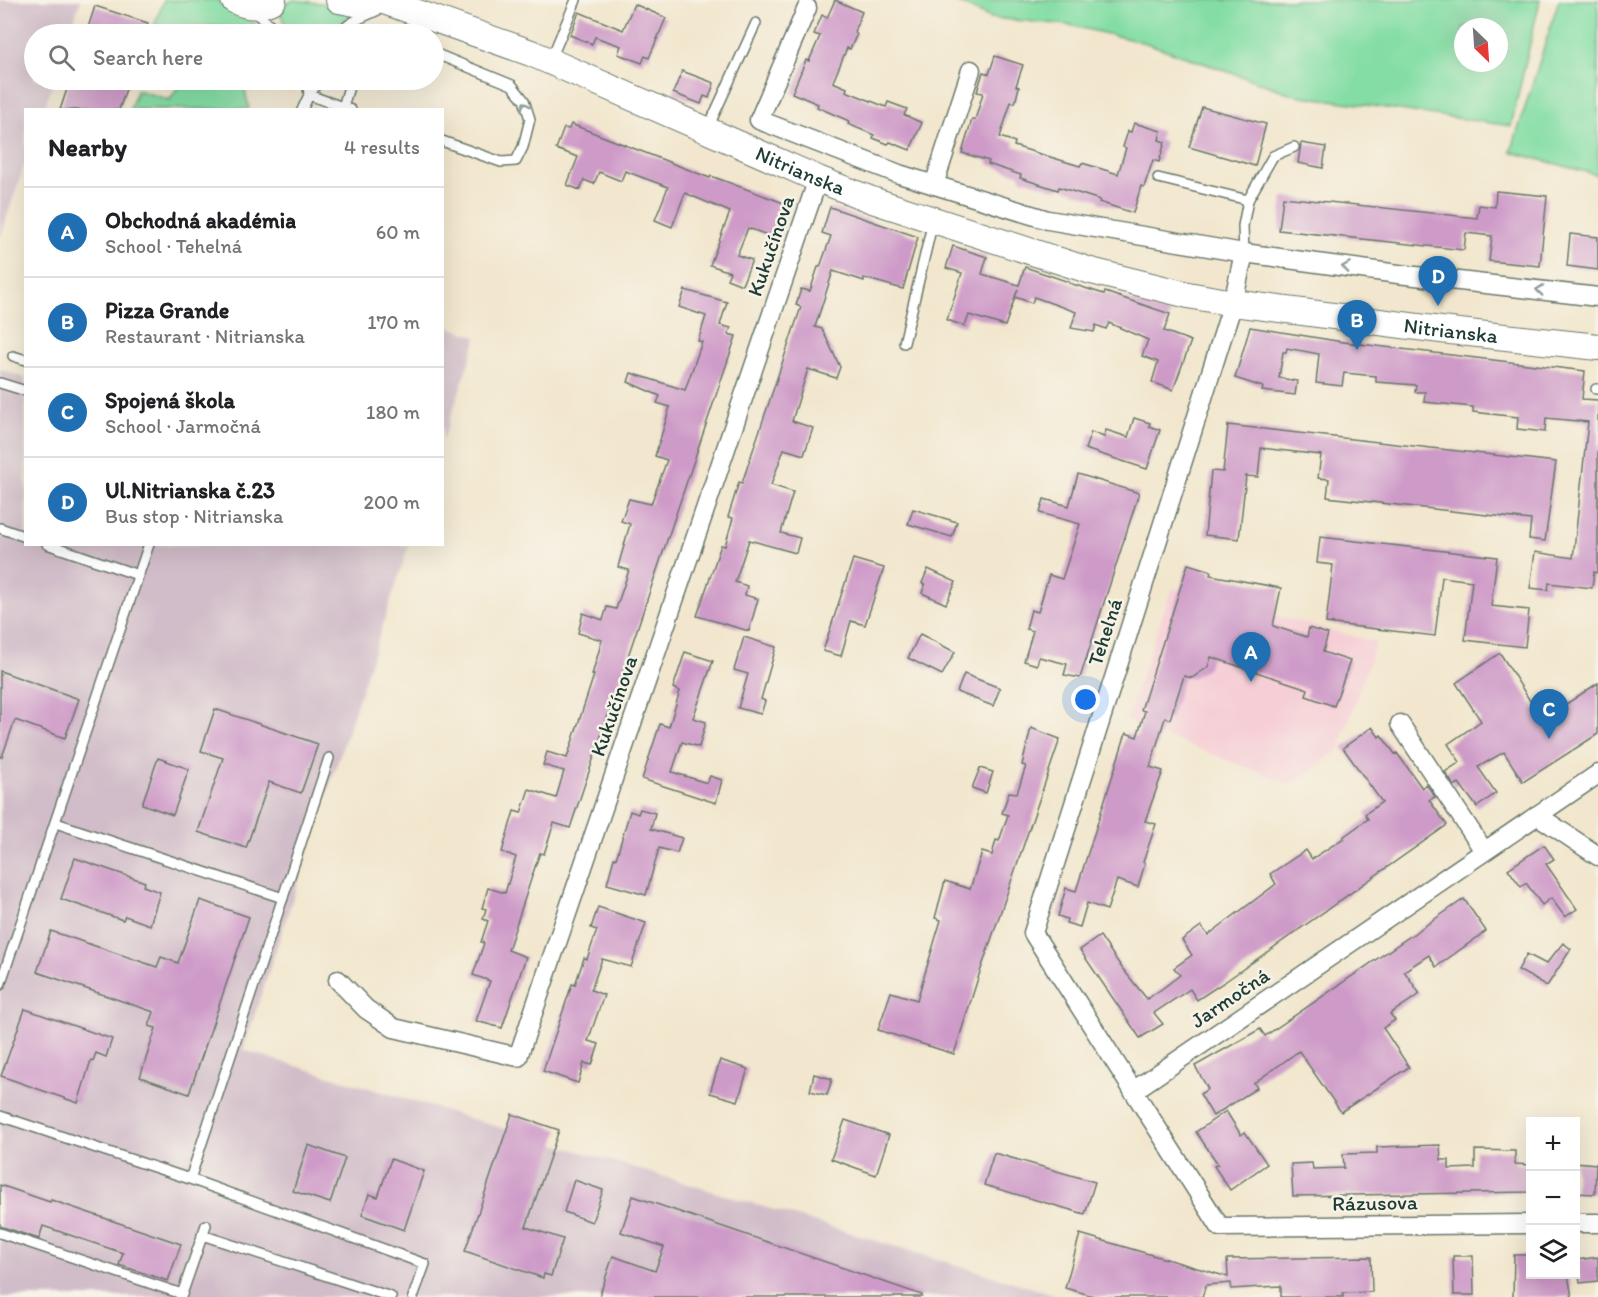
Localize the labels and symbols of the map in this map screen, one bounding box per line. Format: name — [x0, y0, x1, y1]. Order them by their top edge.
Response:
north arrow — [1454, 18, 1508, 72]
one-way arrow — [520, 101, 532, 112]
street label: Nitrianska — [752, 140, 849, 200]
street label: Kukučínova — [742, 192, 799, 299]
pin: D — [1418, 256, 1458, 306]
one-way arrow — [1342, 262, 1351, 274]
one-way arrow — [1535, 285, 1544, 297]
pin: B — [1338, 300, 1376, 350]
street label: Nitrianska — [1402, 312, 1499, 348]
street label: Tehelná — [1082, 595, 1127, 669]
pin: A — [1232, 632, 1270, 682]
street label: Kukučínova — [585, 652, 642, 759]
your location — [1071, 685, 1100, 714]
pin: C — [1530, 690, 1568, 739]
street label: Jarmočná — [1186, 962, 1274, 1033]
street label: Rázusova — [1332, 1189, 1418, 1216]

